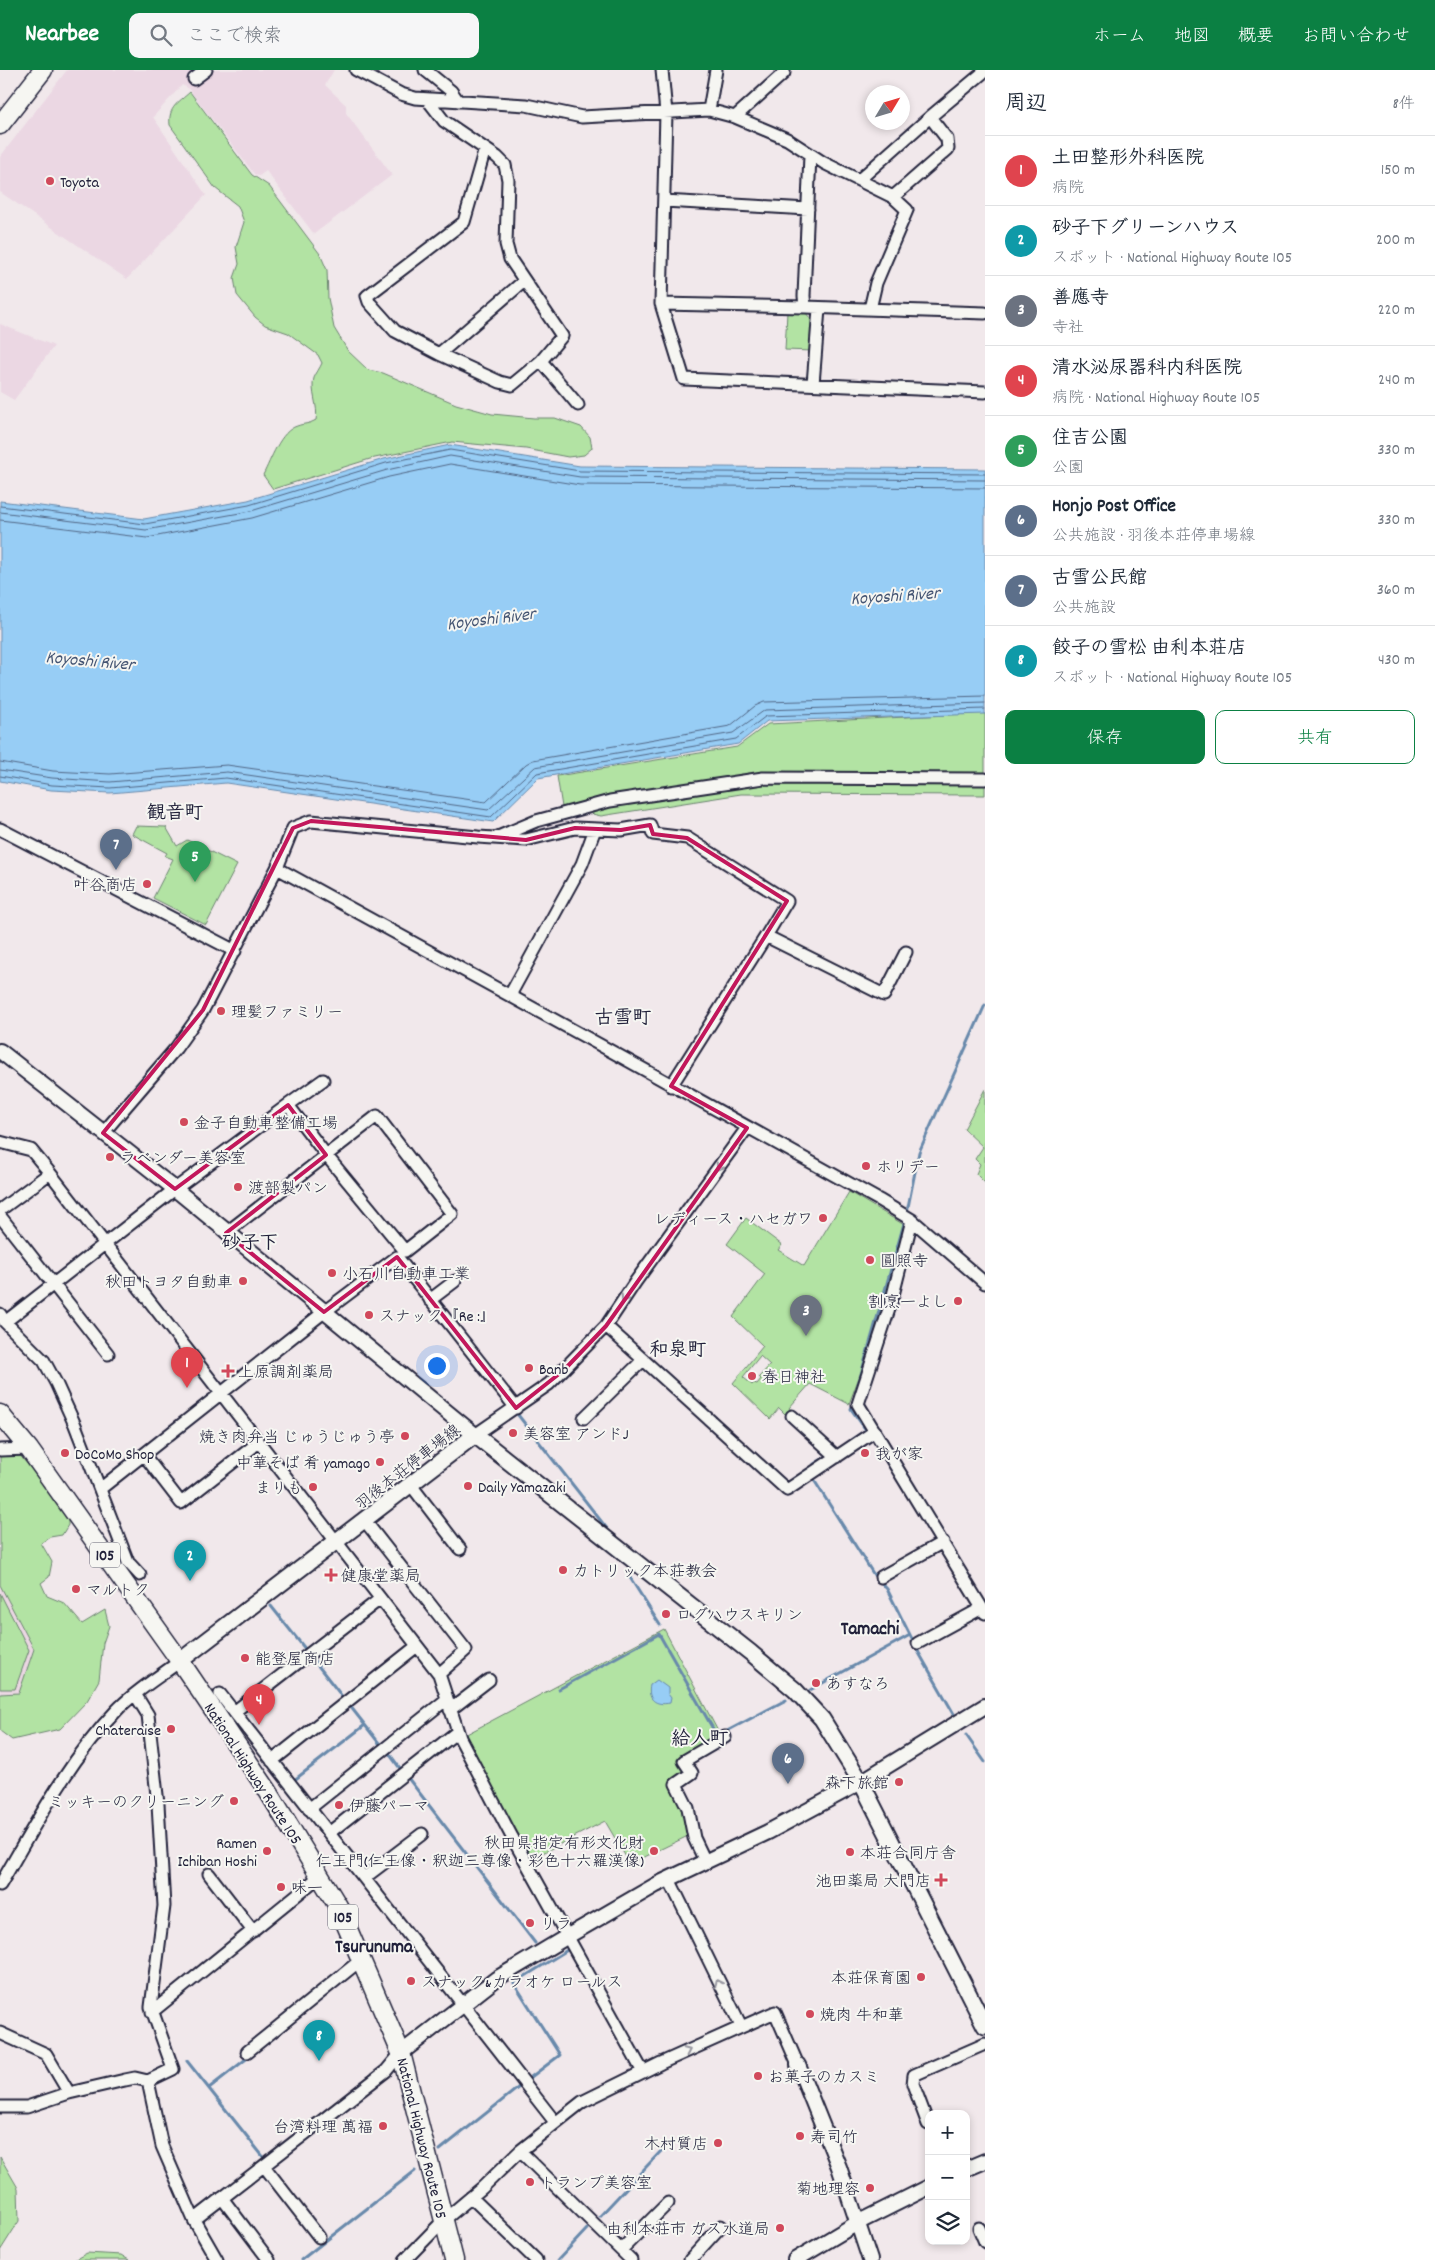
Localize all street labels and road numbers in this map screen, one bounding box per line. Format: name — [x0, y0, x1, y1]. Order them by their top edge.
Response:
street label: 羽後本荘停車場線 — [351, 1420, 466, 1516]
road number: 105 — [90, 1542, 120, 1568]
street label: National Highway Route 105 — [197, 1699, 307, 1850]
road number: 105 — [328, 1904, 358, 1930]
street label: National Highway Route 105 — [389, 2056, 452, 2222]

